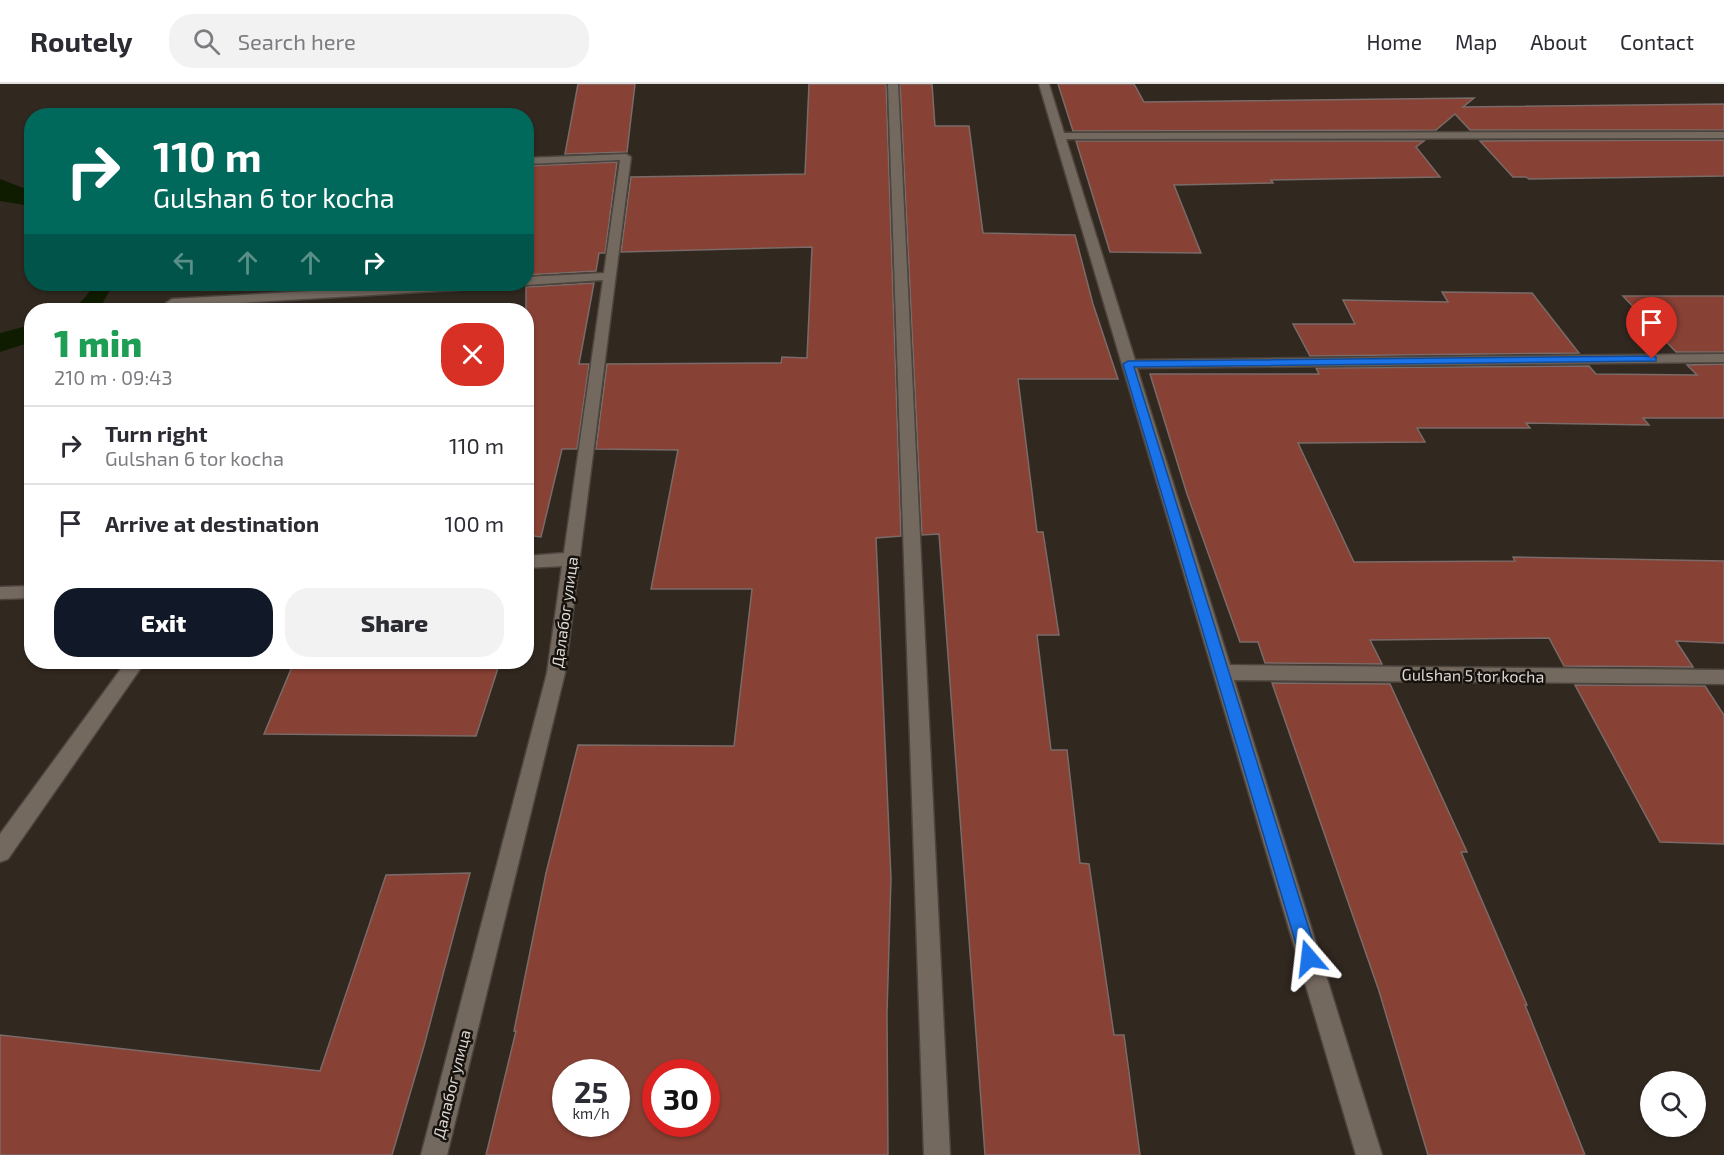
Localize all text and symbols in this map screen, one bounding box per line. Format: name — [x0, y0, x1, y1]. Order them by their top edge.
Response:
search box — [169, 14, 589, 68]
text: Routely — [30, 24, 133, 58]
icon: search — [190, 25, 223, 58]
text: Search here — [238, 28, 356, 54]
text: Home — [1366, 29, 1422, 54]
text: Map — [1455, 29, 1497, 54]
text: About — [1530, 29, 1587, 54]
text: Contact — [1620, 29, 1694, 54]
text: 110 m — [153, 130, 262, 180]
icon: right — [54, 132, 132, 210]
text: Gulshan 6 tor kocha — [153, 181, 395, 213]
icon: left — [168, 246, 201, 279]
icon: ahead — [231, 246, 264, 279]
icon: ahead — [294, 246, 327, 279]
icon: right — [357, 246, 390, 279]
pin — [1626, 297, 1677, 359]
icon: arrive — [1635, 306, 1668, 339]
text: 1 min — [54, 321, 142, 364]
button: close — [441, 323, 504, 386]
text: 210 m · 09:43 — [54, 365, 173, 389]
text: Turn right — [105, 420, 207, 446]
icon: right — [54, 429, 87, 462]
text: 110 m — [449, 432, 504, 458]
text: Gulshan 6 tor kocha — [105, 446, 284, 470]
icon: arrive — [54, 507, 87, 540]
text: Arrive at destination — [105, 510, 319, 536]
text: 100 m — [445, 510, 504, 536]
street label: Далабог улица — [547, 555, 582, 669]
button: Exit — [54, 588, 273, 657]
button: Share — [285, 588, 504, 657]
street label: Gulshan 5 tor kocha — [1402, 664, 1544, 686]
position arrow — [1277, 926, 1341, 990]
street label: Далабог улица — [428, 1028, 475, 1141]
speed limit sign: 30 — [642, 1059, 720, 1137]
map controls — [1640, 1071, 1706, 1137]
button: search — [1640, 1071, 1706, 1137]
text: 25 — [574, 1073, 608, 1109]
text: km/h — [572, 1104, 610, 1122]

